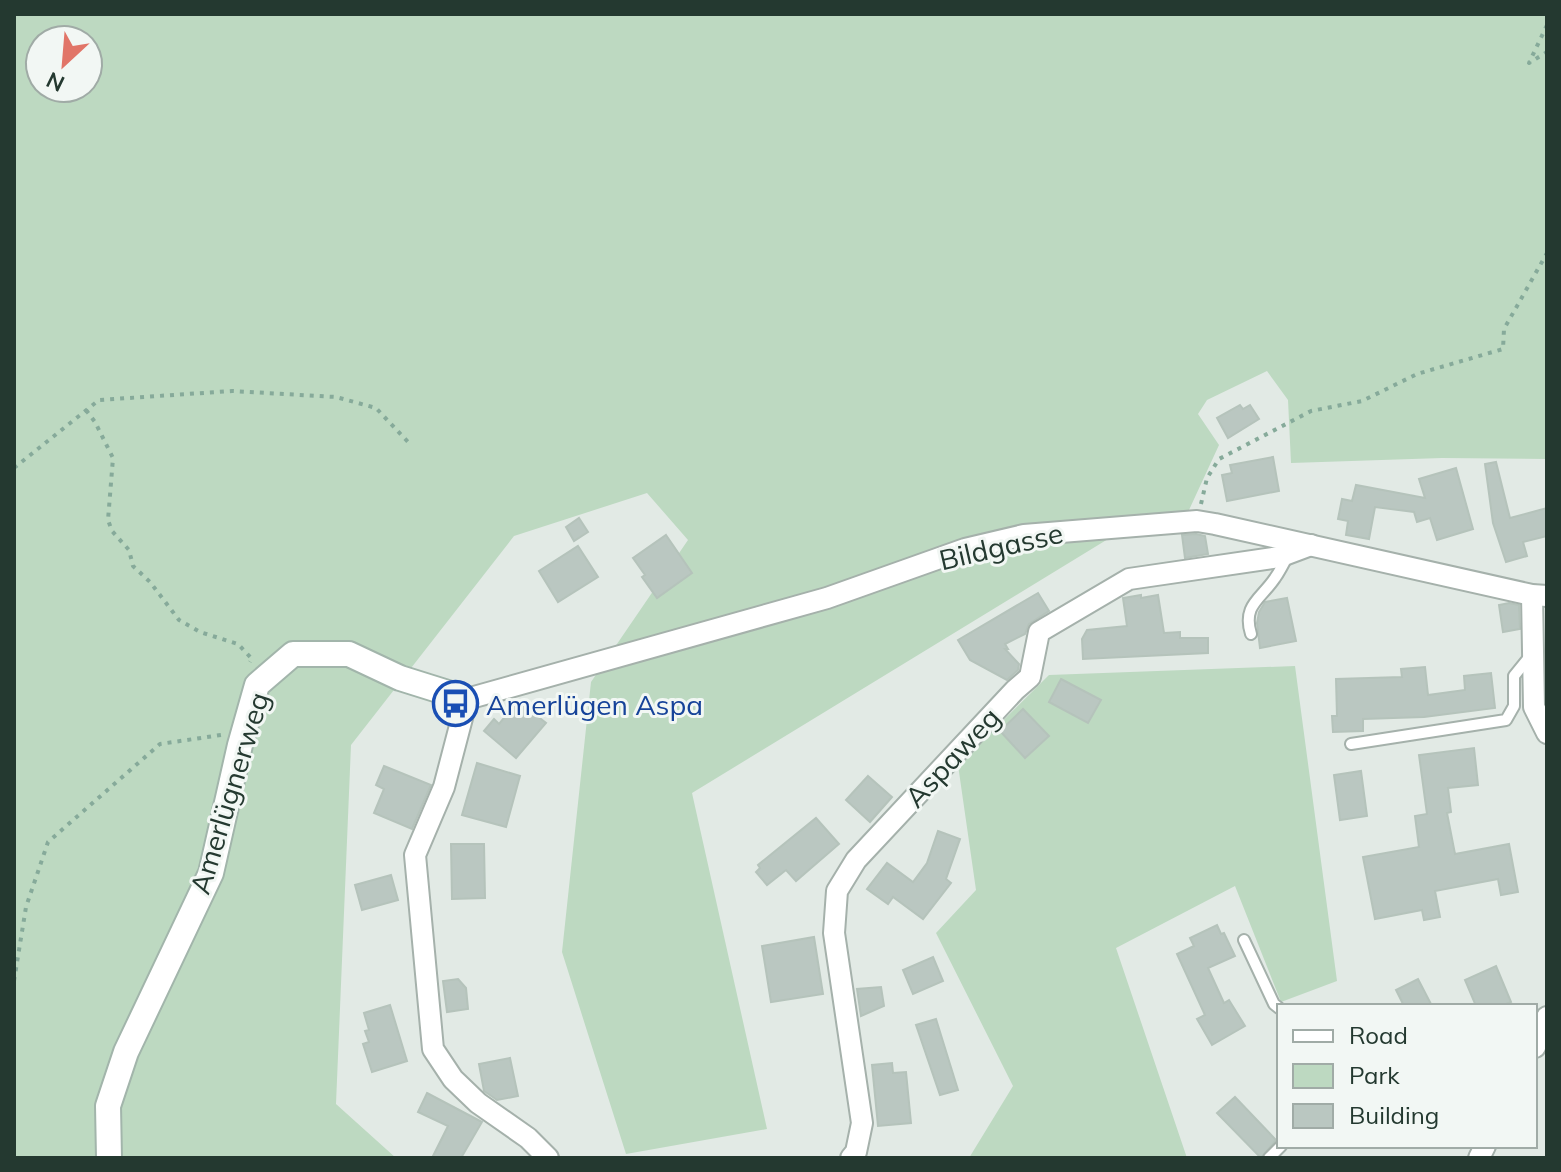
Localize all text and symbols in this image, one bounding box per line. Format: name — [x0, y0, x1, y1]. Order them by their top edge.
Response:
north arrow — [24, 24, 104, 104]
text: N — [42, 66, 69, 98]
street label: Bildgasse — [936, 515, 1066, 577]
bus stop icon: Amerlügen Aspa — [431, 680, 479, 728]
place label: Amerlügen Aspa — [486, 687, 703, 722]
street label: Amerlügnerweg — [182, 688, 276, 898]
street label: Aspaweg — [897, 700, 1007, 814]
legend — [1277, 1004, 1537, 1148]
text: Road — [1349, 1020, 1408, 1050]
text: Park — [1349, 1060, 1400, 1090]
text: Building — [1349, 1100, 1439, 1130]

